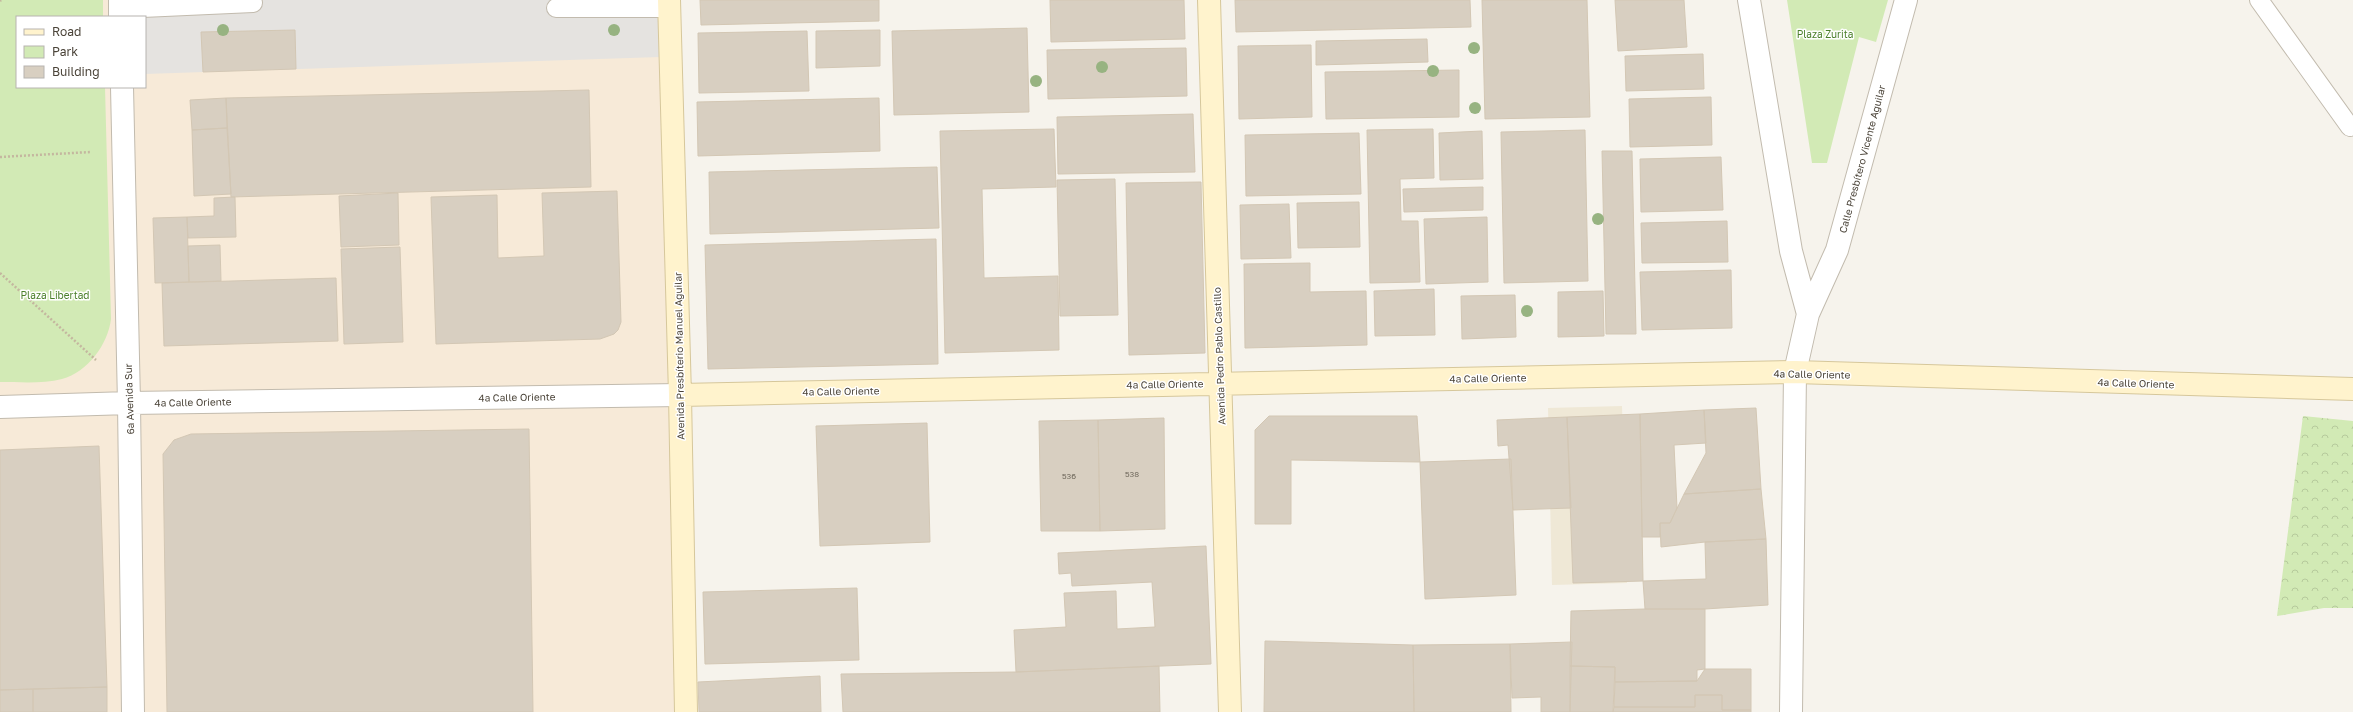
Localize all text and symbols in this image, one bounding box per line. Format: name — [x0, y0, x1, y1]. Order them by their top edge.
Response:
legend — [16, 16, 146, 88]
text: Road — [52, 24, 81, 39]
park label: Plaza Zurita — [1797, 28, 1853, 40]
text: Park — [52, 44, 78, 59]
text: Building — [52, 64, 100, 79]
street label: Calle Presbítero Vicente Aguilar — [1836, 84, 1888, 234]
street label: Avenida Presbíterio Manuel Aguilar — [672, 272, 686, 440]
street label: Avenida Pedro Pablo Castillo — [1211, 287, 1227, 425]
park label: Plaza Libertad — [21, 289, 89, 301]
street label: 6a Avenida Sur — [122, 363, 136, 435]
street label: 4a Calle Oriente — [1773, 367, 1851, 381]
street label: 4a Calle Oriente — [1449, 371, 1527, 385]
street label: 4a Calle Oriente — [2097, 376, 2175, 390]
street label: 4a Calle Oriente — [1126, 377, 1204, 391]
street label: 4a Calle Oriente — [802, 384, 880, 398]
street label: 4a Calle Oriente — [478, 390, 556, 404]
street label: 4a Calle Oriente — [154, 395, 232, 409]
house number: 538 — [1125, 469, 1139, 479]
house number: 536 — [1062, 471, 1076, 481]

